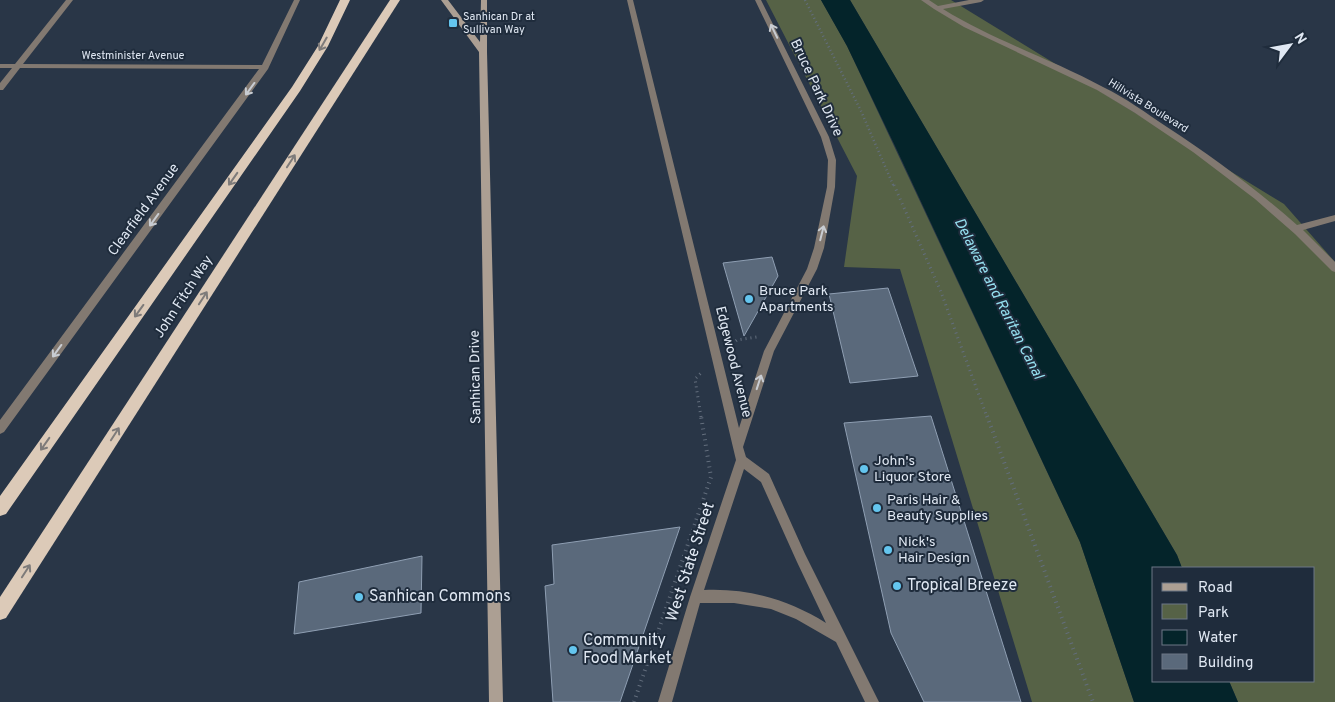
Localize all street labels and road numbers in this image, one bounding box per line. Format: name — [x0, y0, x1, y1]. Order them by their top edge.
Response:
street label: Bruce Park Drive — [786, 37, 846, 139]
street label: Westminister Avenue — [81, 49, 185, 63]
street label: Hillvista Boulevard — [1105, 76, 1191, 136]
street label: Clearfield Avenue — [105, 160, 183, 260]
street label: John Fitch Way — [151, 252, 217, 342]
street label: Edgewood Avenue — [711, 304, 755, 420]
street label: Sanhican Drive — [467, 330, 485, 424]
street label: West State Street — [662, 500, 720, 624]

